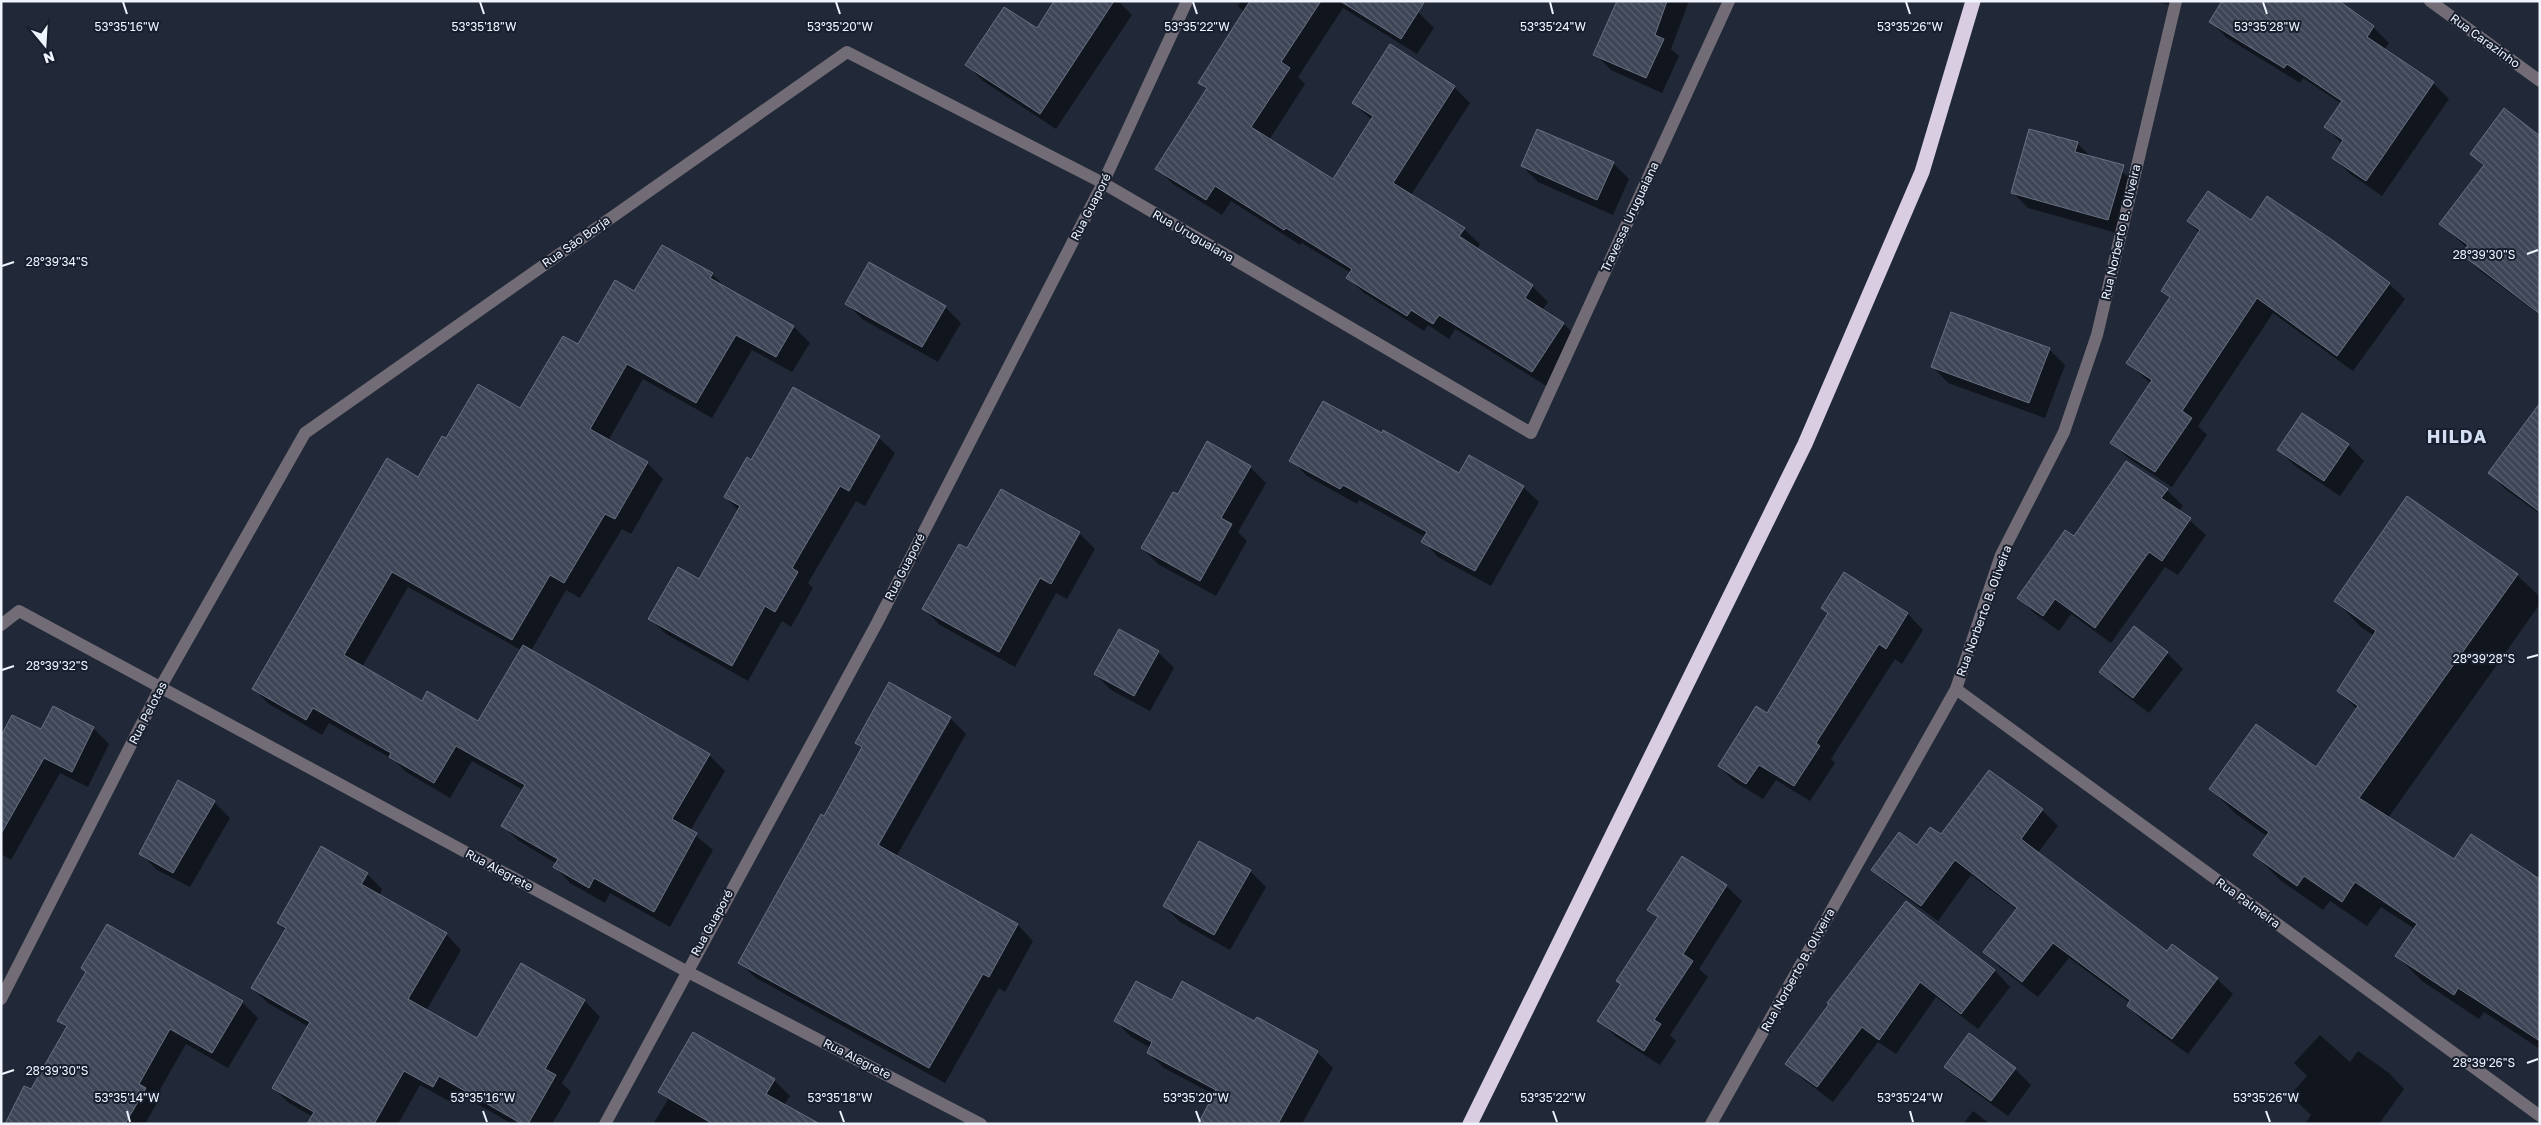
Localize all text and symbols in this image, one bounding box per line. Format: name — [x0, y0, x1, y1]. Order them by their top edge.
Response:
street label: Rua Carazinho — [2447, 10, 2523, 71]
text: 53°35'16"W — [95, 19, 160, 34]
text: 53°35'18"W — [452, 19, 517, 34]
text: 53°35'20"W — [807, 19, 874, 34]
text: 53°35'22"W — [1164, 19, 1230, 34]
text: 53°35'24"W — [1520, 19, 1586, 34]
text: 53°35'26"W — [1877, 19, 1943, 34]
text: 53°35'28"W — [2234, 19, 2300, 34]
north arrow — [20, 20, 70, 70]
text: N — [41, 48, 57, 68]
street label: Travessa Uruguaiana — [1597, 159, 1662, 274]
street label: Rua Norberto B. Oliveira — [2098, 163, 2143, 301]
street label: Rua Guaporé — [1067, 171, 1114, 243]
street label: Rua Uruguaiana — [1150, 206, 1237, 265]
street label: Rua São Borja — [539, 213, 613, 271]
text: 28°39'30"S — [2453, 247, 2516, 262]
text: 28°39'34"S — [26, 254, 89, 269]
district label: HILDA — [2427, 425, 2487, 447]
street label: Rua Guaporé — [881, 531, 928, 603]
street label: Rua Norberto B. Oliveira — [1953, 543, 2014, 679]
text: 28°39'28"S — [2453, 651, 2516, 666]
text: 28°39'32"S — [26, 658, 88, 673]
street label: Rua Pelotas — [125, 679, 170, 747]
street label: Rua Alegrete — [463, 846, 536, 894]
street label: Rua Palmeira — [2213, 874, 2283, 931]
street label: Rua Guaporé — [687, 887, 736, 959]
street label: Rua Norberto B. Oliveira — [1757, 905, 1838, 1034]
street label: Rua Alegrete — [821, 1035, 894, 1082]
text: 28°39'26"S — [2453, 1055, 2516, 1070]
text: 28°39'30"S — [26, 1063, 89, 1078]
text: 53°35'14"W — [95, 1090, 160, 1105]
text: 53°35'16"W — [451, 1090, 516, 1105]
text: 53°35'18"W — [808, 1090, 873, 1105]
text: 53°35'20"W — [1163, 1090, 1230, 1105]
text: 53°35'22"W — [1520, 1090, 1586, 1105]
text: 53°35'24"W — [1877, 1090, 1943, 1105]
text: 53°35'26"W — [2233, 1090, 2299, 1105]

